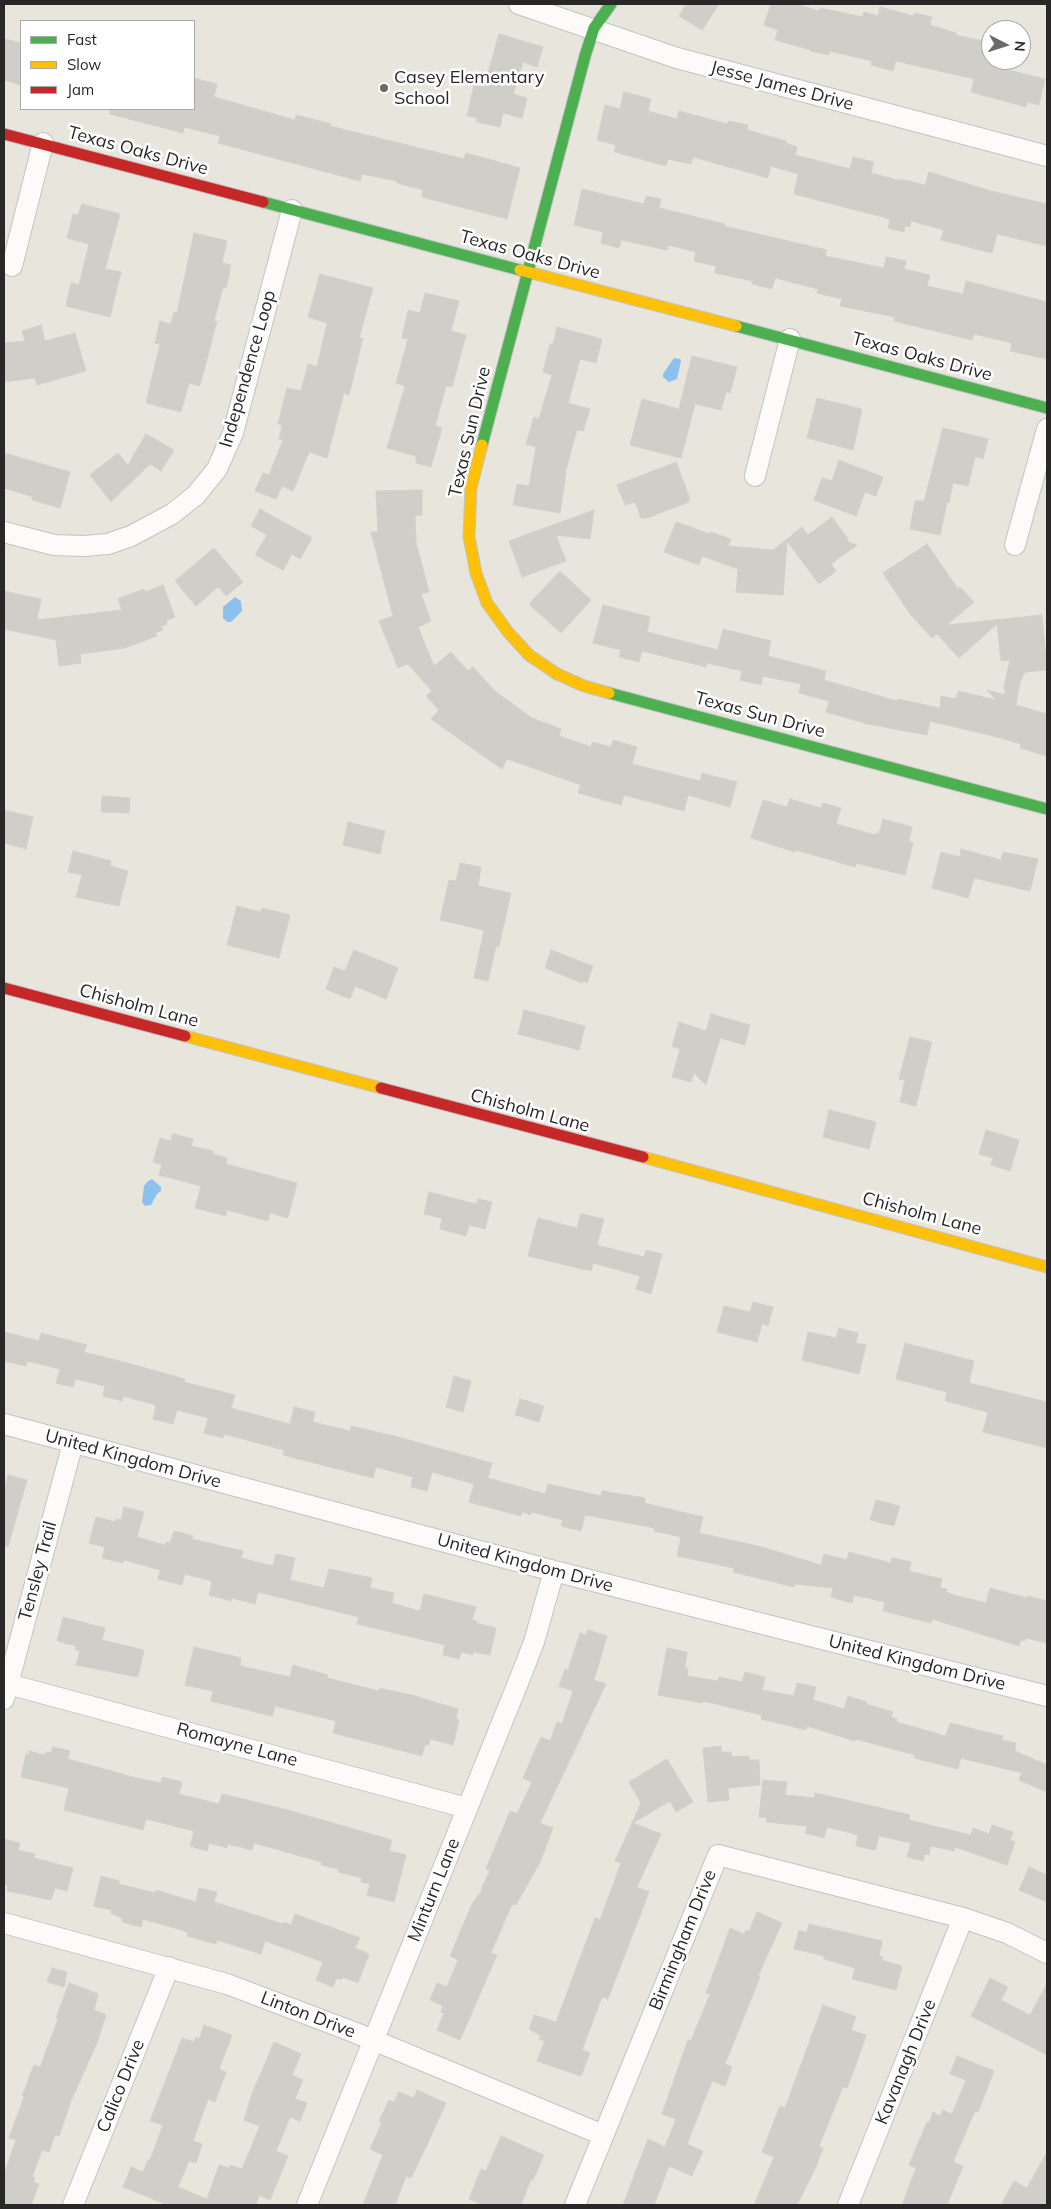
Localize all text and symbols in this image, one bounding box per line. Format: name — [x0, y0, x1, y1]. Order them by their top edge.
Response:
legend — [20, 20, 195, 110]
north arrow — [981, 20, 1031, 70]
text: Fast — [67, 30, 97, 49]
text: N — [1011, 40, 1029, 52]
text: Slow — [67, 55, 101, 74]
street label: Jesse James Drive — [708, 56, 856, 116]
place label: Casey Elementary School — [394, 67, 544, 110]
text: Jam — [67, 80, 94, 99]
marker: Casey Elementary School — [378, 82, 390, 94]
street label: Texas Oaks Drive — [66, 122, 210, 180]
street label: Texas Oaks Drive — [458, 226, 602, 284]
street label: Independence Loop — [215, 288, 281, 450]
street label: Texas Oaks Drive — [850, 328, 994, 386]
street label: Texas Sun Drive — [444, 365, 496, 499]
street label: Texas Sun Drive — [693, 687, 827, 743]
street label: Chisholm Lane — [77, 980, 201, 1032]
street label: Chisholm Lane — [468, 1085, 592, 1137]
street label: Chisholm Lane — [860, 1188, 984, 1240]
street label: United Kingdom Drive — [42, 1425, 224, 1493]
street label: Tensley Trail — [14, 1519, 62, 1623]
street label: United Kingdom Drive — [434, 1529, 616, 1597]
street label: United Kingdom Drive — [826, 1631, 1008, 1695]
street label: Romayne Lane — [174, 1718, 300, 1772]
street label: Minturn Lane — [403, 1835, 465, 1945]
street label: Birmingham Drive — [645, 1866, 721, 2014]
street label: Linton Drive — [258, 1987, 358, 2043]
street label: Kavanagh Drive — [871, 1996, 941, 2128]
street label: Calico Drive — [93, 2036, 149, 2136]

